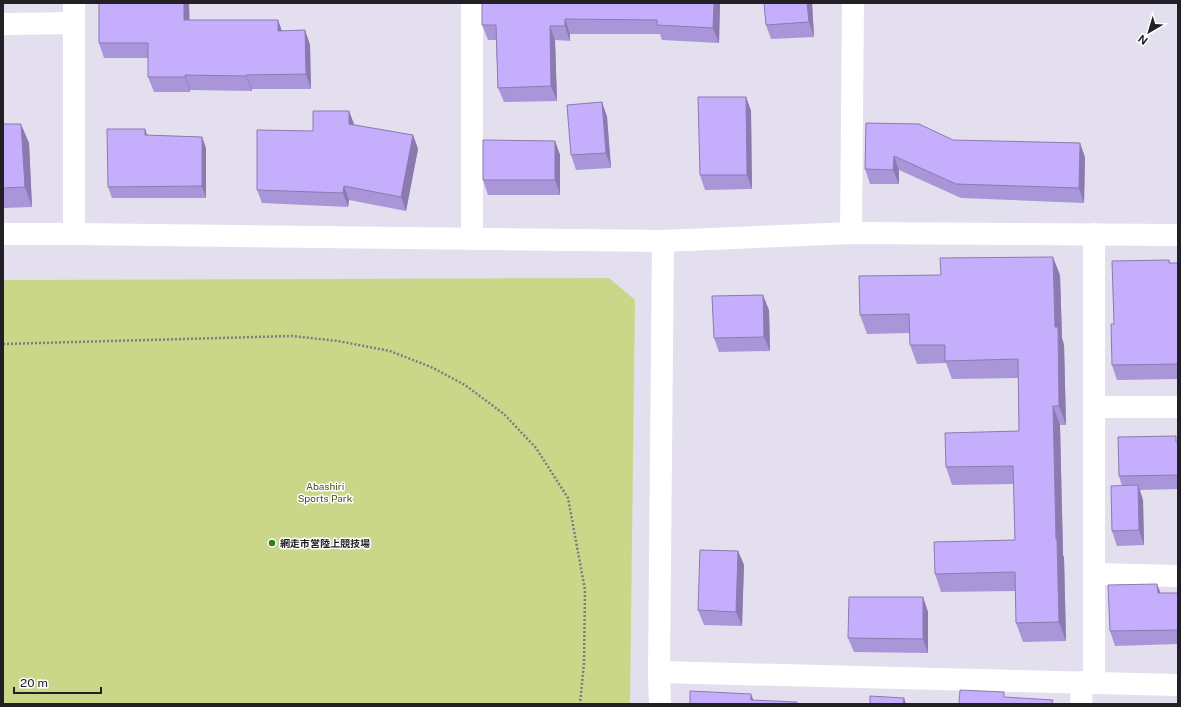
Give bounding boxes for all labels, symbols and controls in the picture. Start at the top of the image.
north arrow [1129,12,1169,52]
text: N [1136,33,1150,47]
park label: Abashiri Sports Park [298,480,353,504]
place label: 網走市営陸上競技場 [280,537,370,549]
marker: 網走市営陸上競技場 [267,538,277,548]
scale bar [14,669,101,695]
text: 20 m [20,676,48,690]

